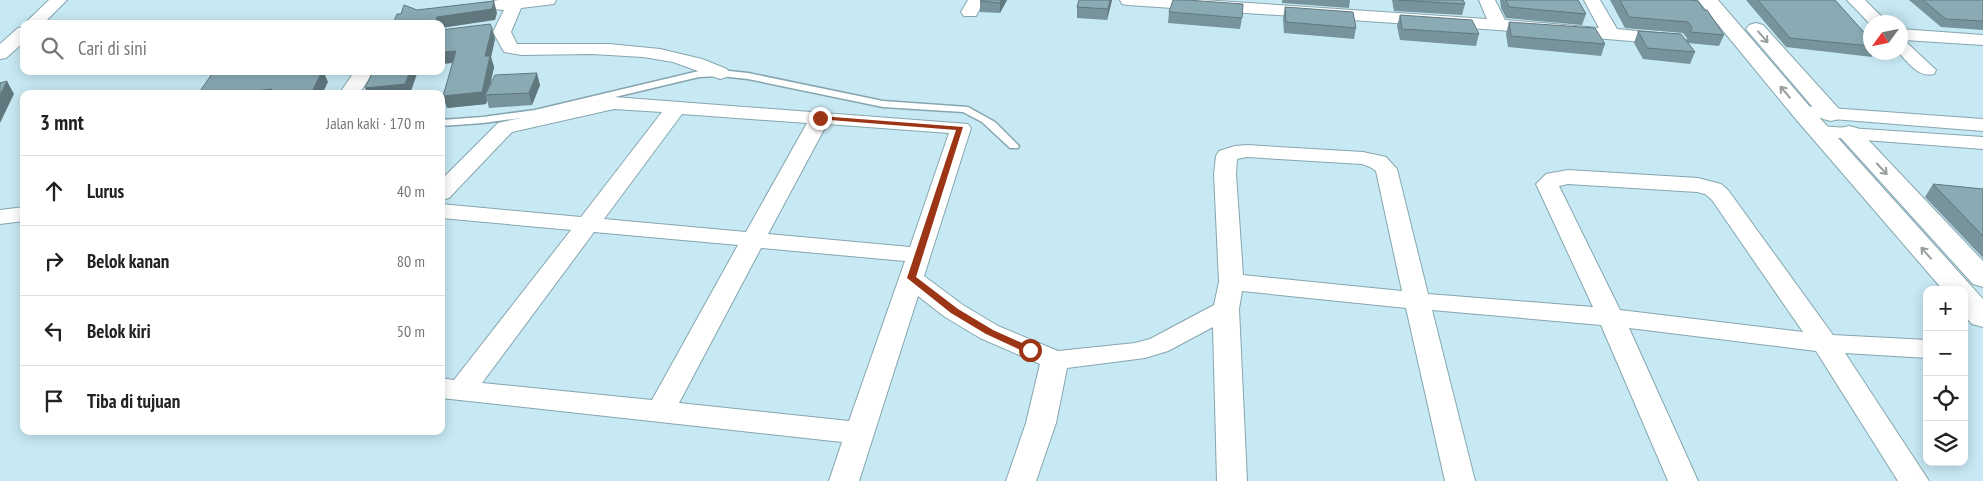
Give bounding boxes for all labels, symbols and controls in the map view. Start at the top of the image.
north arrow [1863,15,1908,60]
search box [20,20,445,75]
one-way arrow [1757,30,1769,43]
icon: search [38,34,66,62]
text: Cari di sini [78,36,147,60]
one-way arrow [1779,85,1790,98]
route end [809,107,832,130]
text: 3 mnt [40,109,84,136]
text: Jalan kaki · 170 m [326,113,425,133]
one-way arrow [1876,162,1888,175]
icon: ahead [40,177,68,205]
text: Lurus [87,179,124,203]
text: 40 m [397,181,425,201]
icon: right [40,247,68,275]
one-way arrow [1921,247,1932,260]
text: Belok kanan [87,249,169,273]
text: 80 m [397,251,425,271]
map controls [1923,286,1968,466]
button: + [1923,286,1968,331]
icon: left [40,317,68,345]
text: Belok kiri [87,319,151,343]
text: 50 m [397,321,425,341]
button: − [1923,331,1968,376]
route start [1019,339,1042,362]
button: locate [1923,376,1968,421]
icon: arrive [40,387,68,415]
text: Tiba di tujuan [87,389,180,413]
button: layers [1923,421,1968,466]

